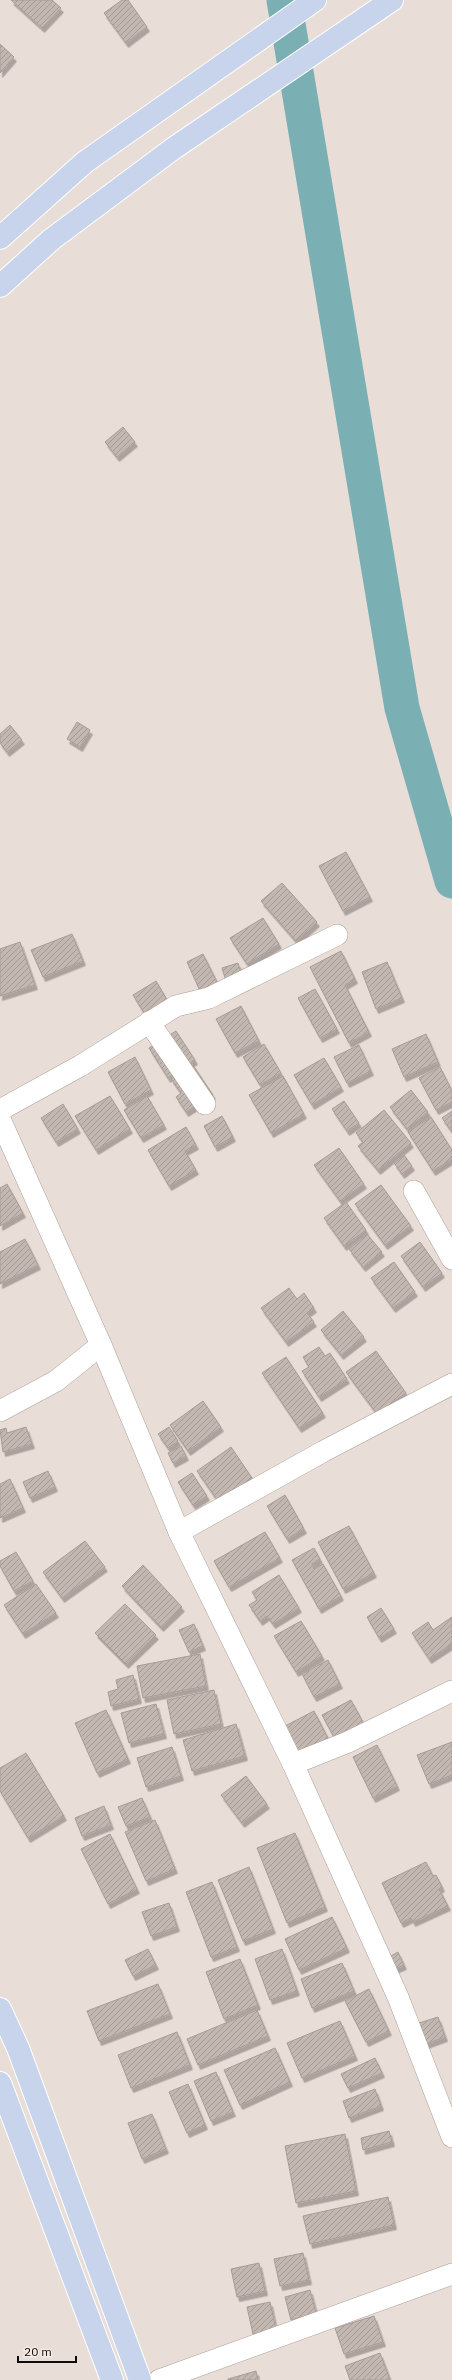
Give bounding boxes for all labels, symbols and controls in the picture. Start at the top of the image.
scale bar [18,2338,76,2364]
text: 20 m [24,2344,52,2359]

